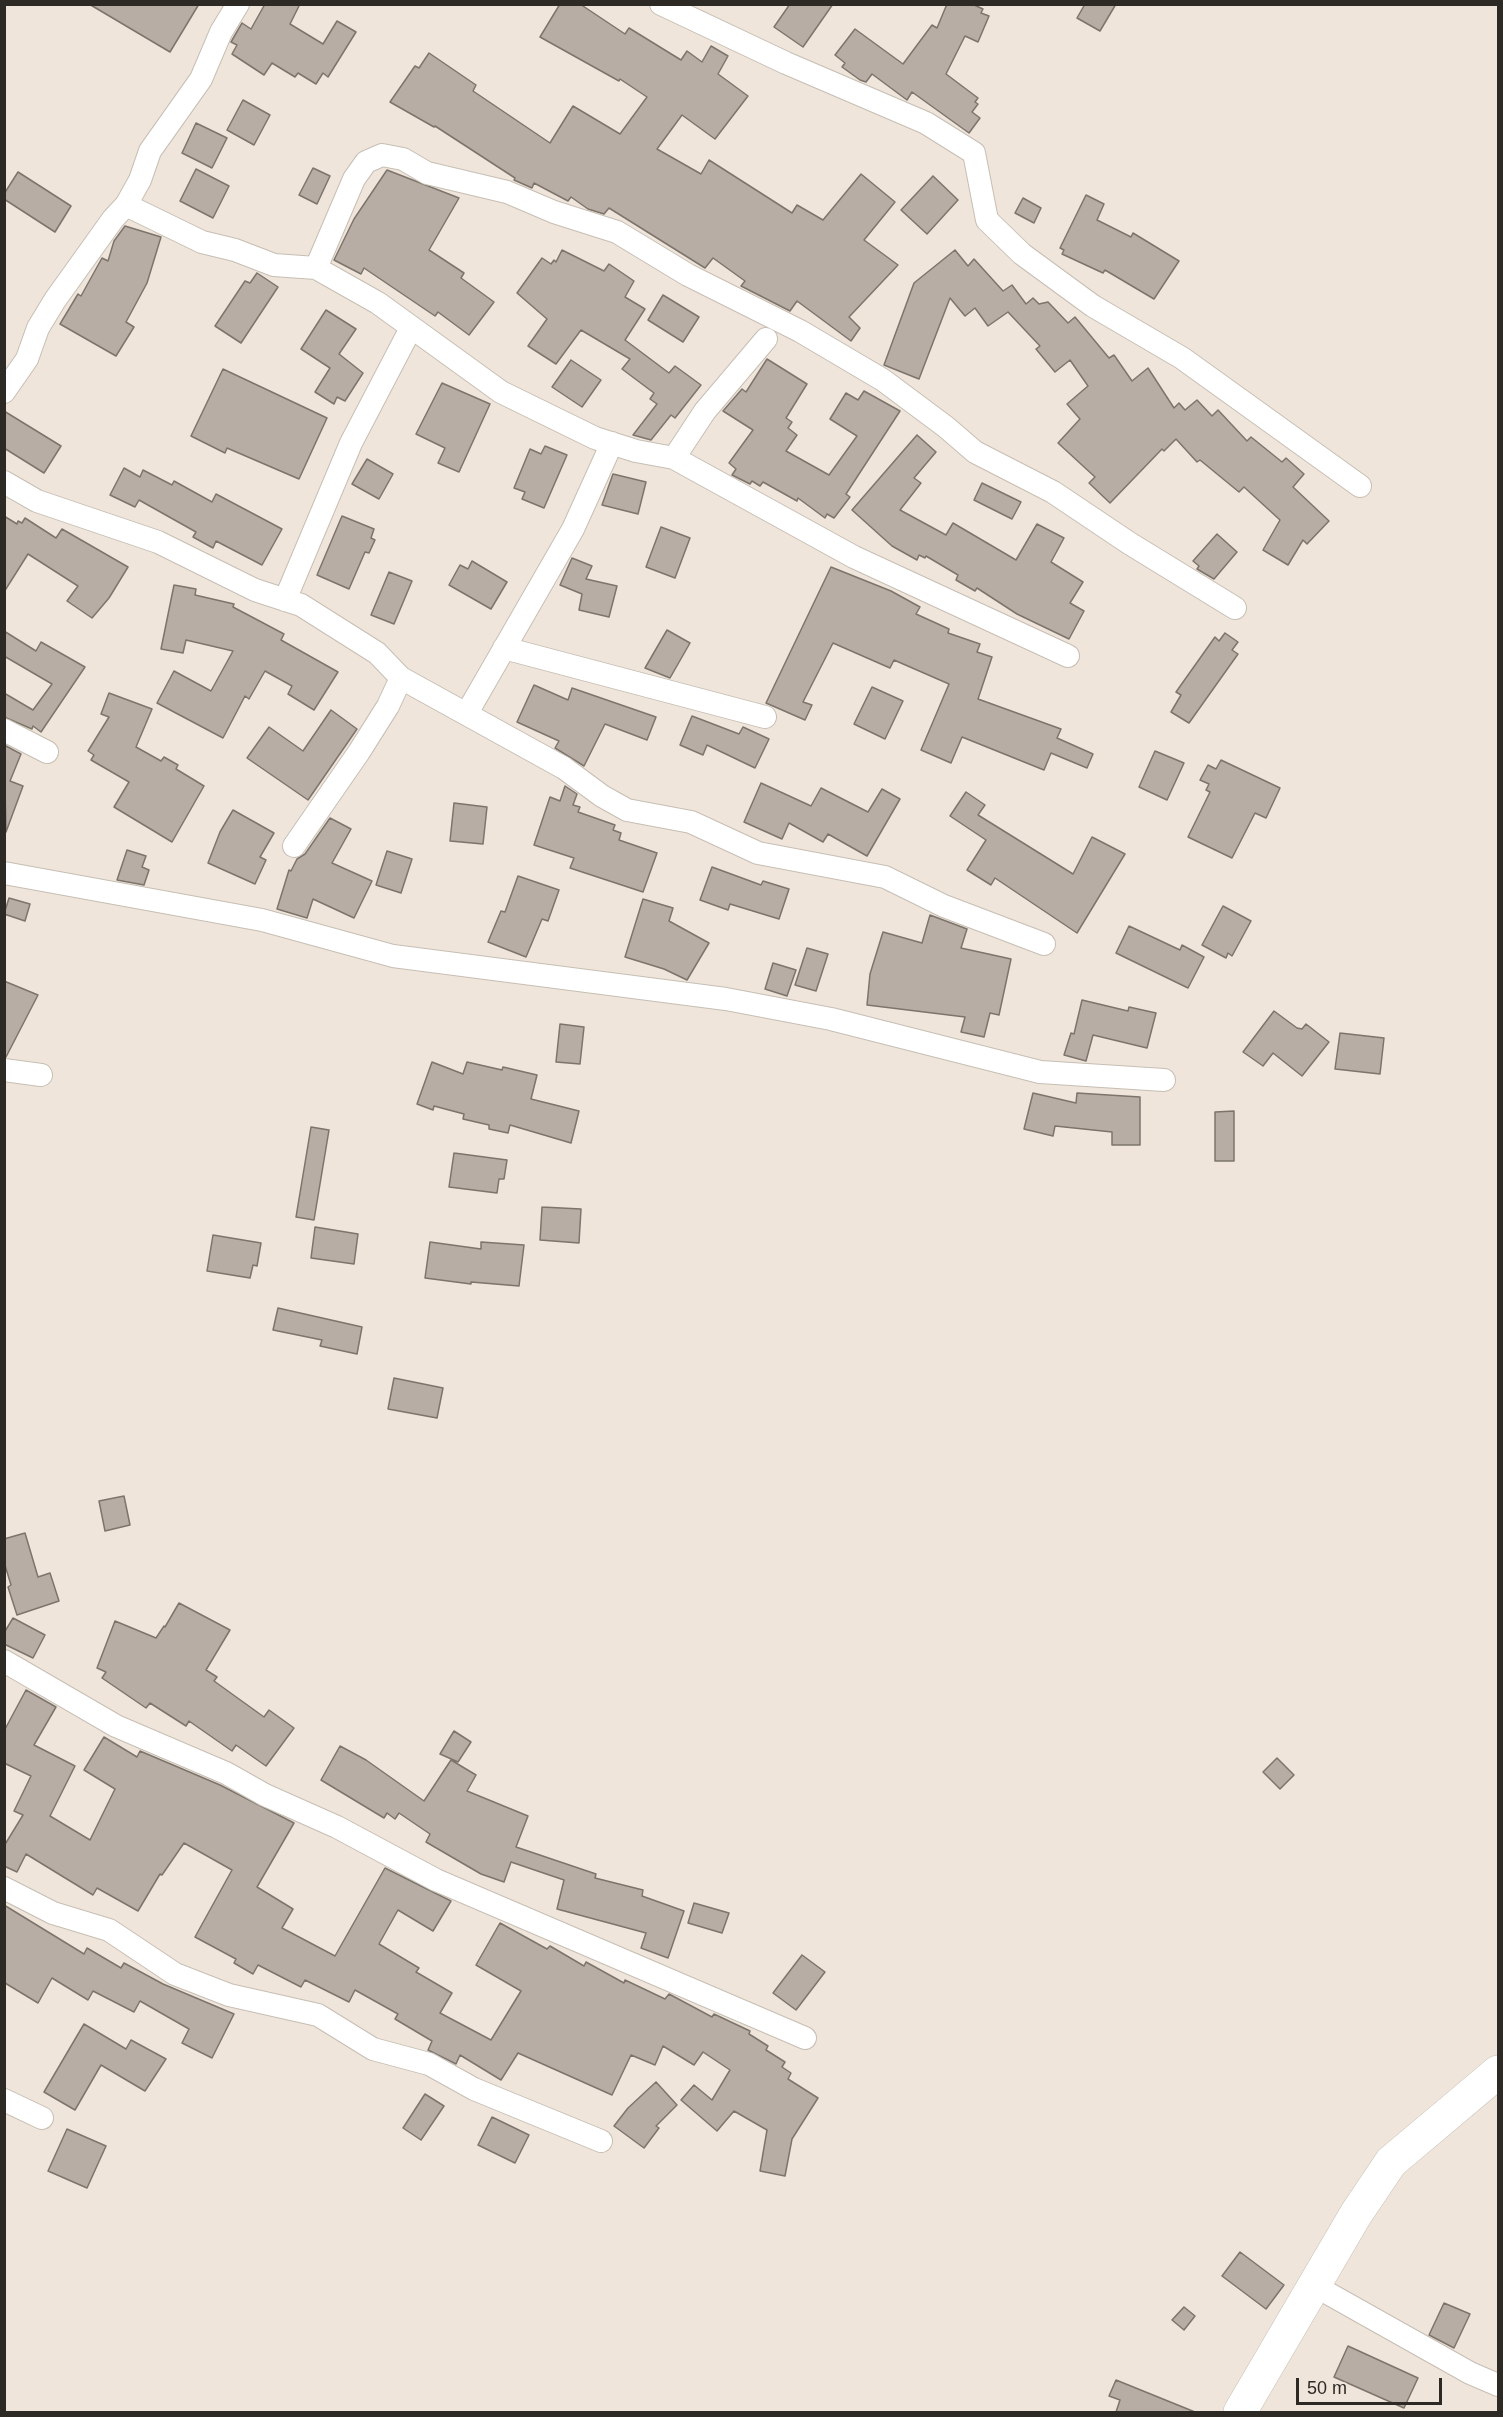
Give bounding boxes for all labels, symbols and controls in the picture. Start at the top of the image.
scale bar [1299,2366,1444,2404]
text: 50 m [1307,2378,1347,2398]

